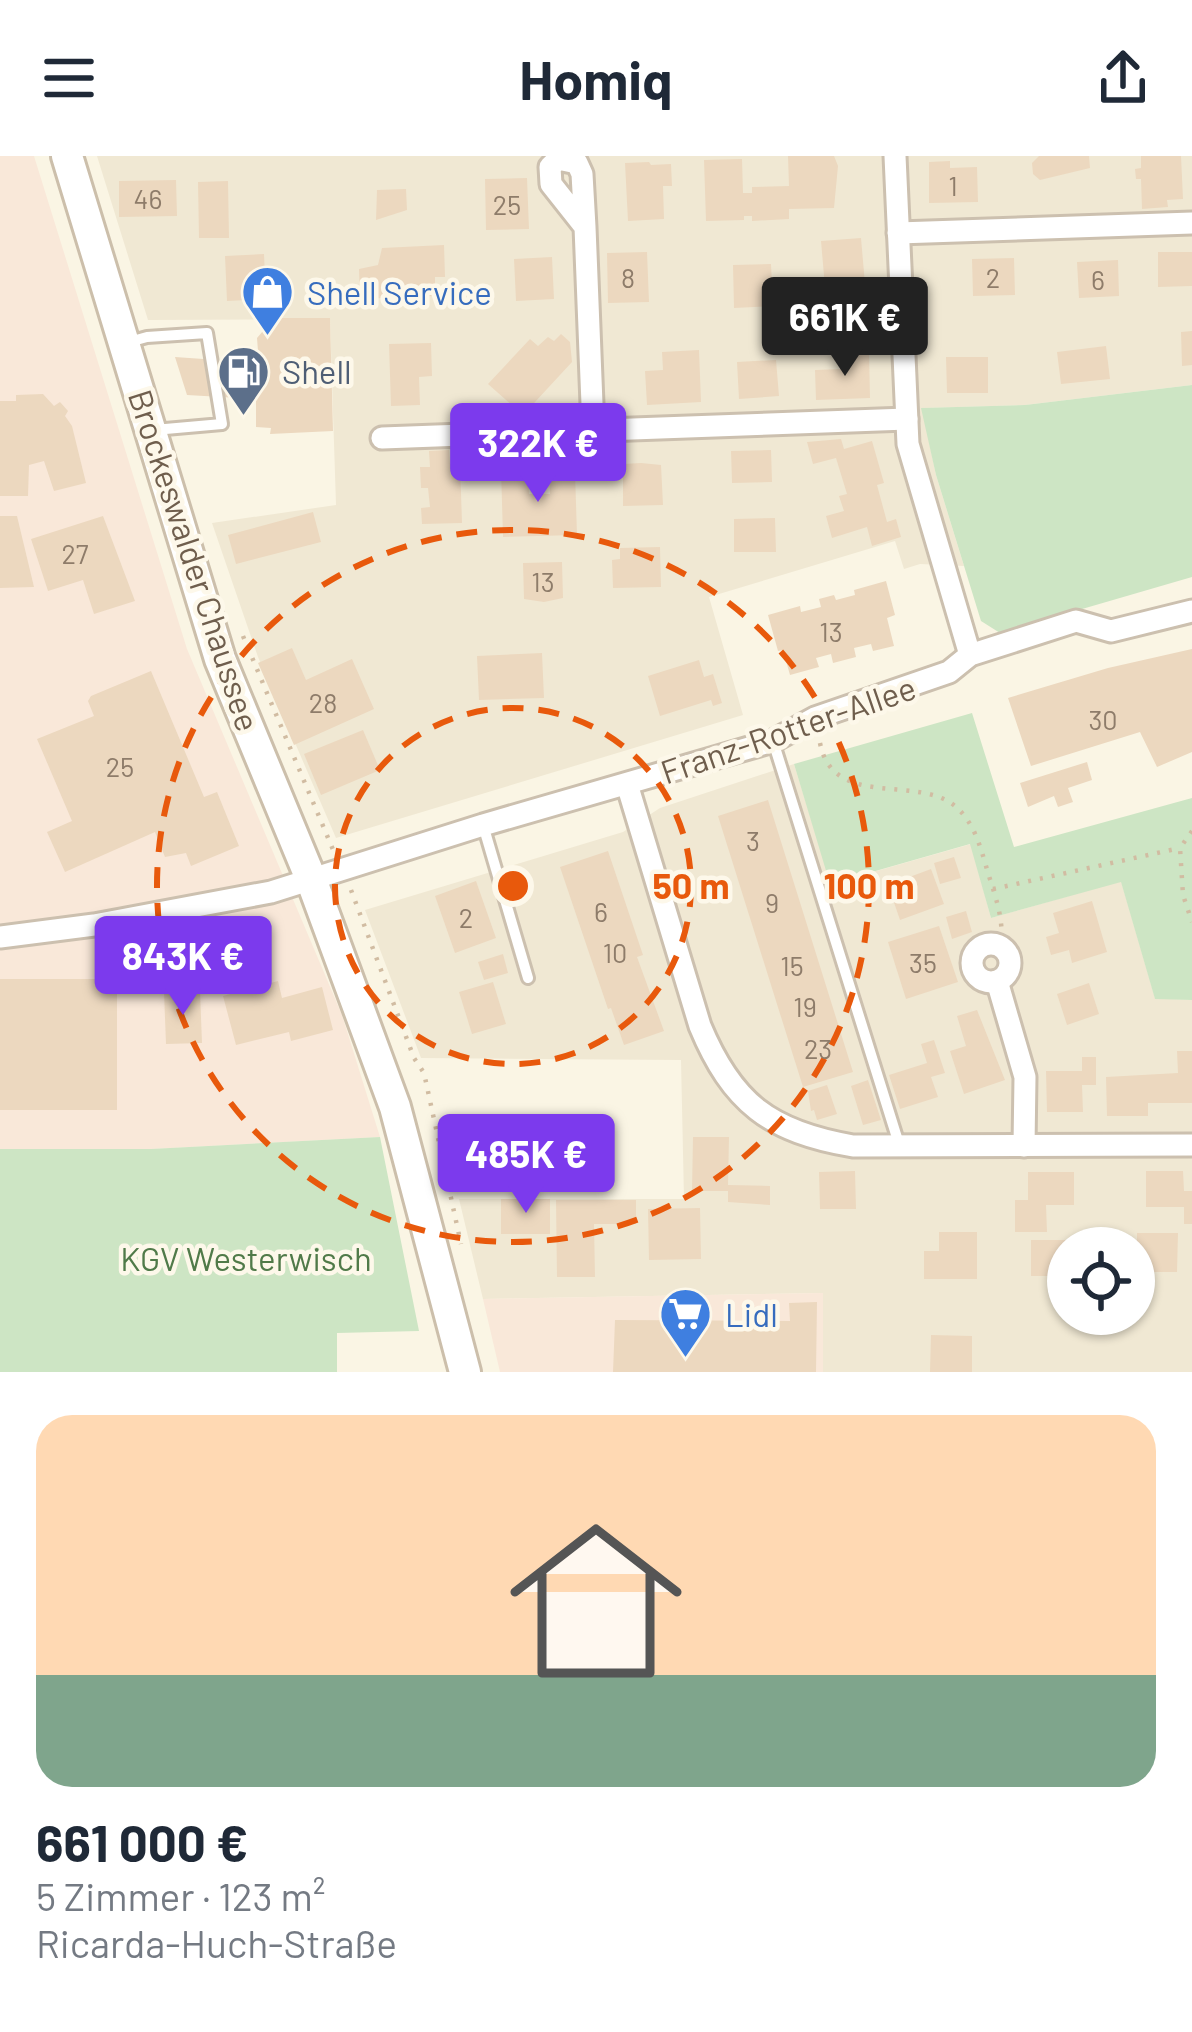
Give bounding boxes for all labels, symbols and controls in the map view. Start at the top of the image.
icon: menu [36,45,102,111]
icon: share [1090,45,1156,111]
text: Homiq [519,46,673,111]
house number: 1 [948,169,958,201]
house number: 46 [134,182,162,214]
house number: 25 [493,188,521,220]
house number: 8 [621,261,635,293]
house number: 2 [986,261,1000,293]
house number: 6 [1091,263,1105,295]
shop icon: Shell Service [240,264,296,338]
place label: Shell Service [307,272,492,312]
pin: 661K € [747,277,943,379]
text: 661K € [789,292,901,339]
fuel station icon: Shell [215,343,271,417]
place label: Shell [282,351,352,391]
street label: Brockeswalder Chaussee [121,384,269,736]
pin: 322K € [440,403,636,505]
text: 322K € [477,418,599,465]
house number: 27 [61,537,89,569]
house number: 13 [531,565,555,597]
house number: 13 [819,615,843,647]
street label: Franz-Rotter-Allee [655,667,921,791]
house number: 28 [309,686,337,718]
house number: 30 [1088,703,1118,735]
house number: 25 [106,750,134,782]
house number: 3 [746,824,760,856]
text: 50 m [652,863,730,906]
text: 100 m [823,863,915,906]
centre of rings [492,865,534,907]
house number: 9 [765,886,779,918]
house number: 6 [594,895,608,927]
house number: 2 [459,901,473,933]
pin: 843K € [85,916,281,1018]
text: 843K € [122,931,244,978]
house number: 10 [603,936,627,968]
house number: 35 [909,946,937,978]
house number: 15 [780,949,804,981]
house number: 19 [793,990,817,1022]
house number: 23 [804,1032,832,1064]
pin: 485K € [428,1114,624,1216]
text: 485K € [465,1129,587,1176]
map controls [1047,1227,1155,1335]
button: locate [1047,1227,1155,1335]
park label: KGV Westerwisch [120,1238,372,1278]
supermarket icon: Lidl [658,1286,714,1360]
place label: Lidl [725,1294,778,1334]
icon: home [488,1493,704,1709]
text: 661 000 € [36,1811,248,1872]
text: 5 Zimmer · 123 m² [36,1872,325,1919]
text: Ricarda-Huch-Straße [36,1919,397,1966]

